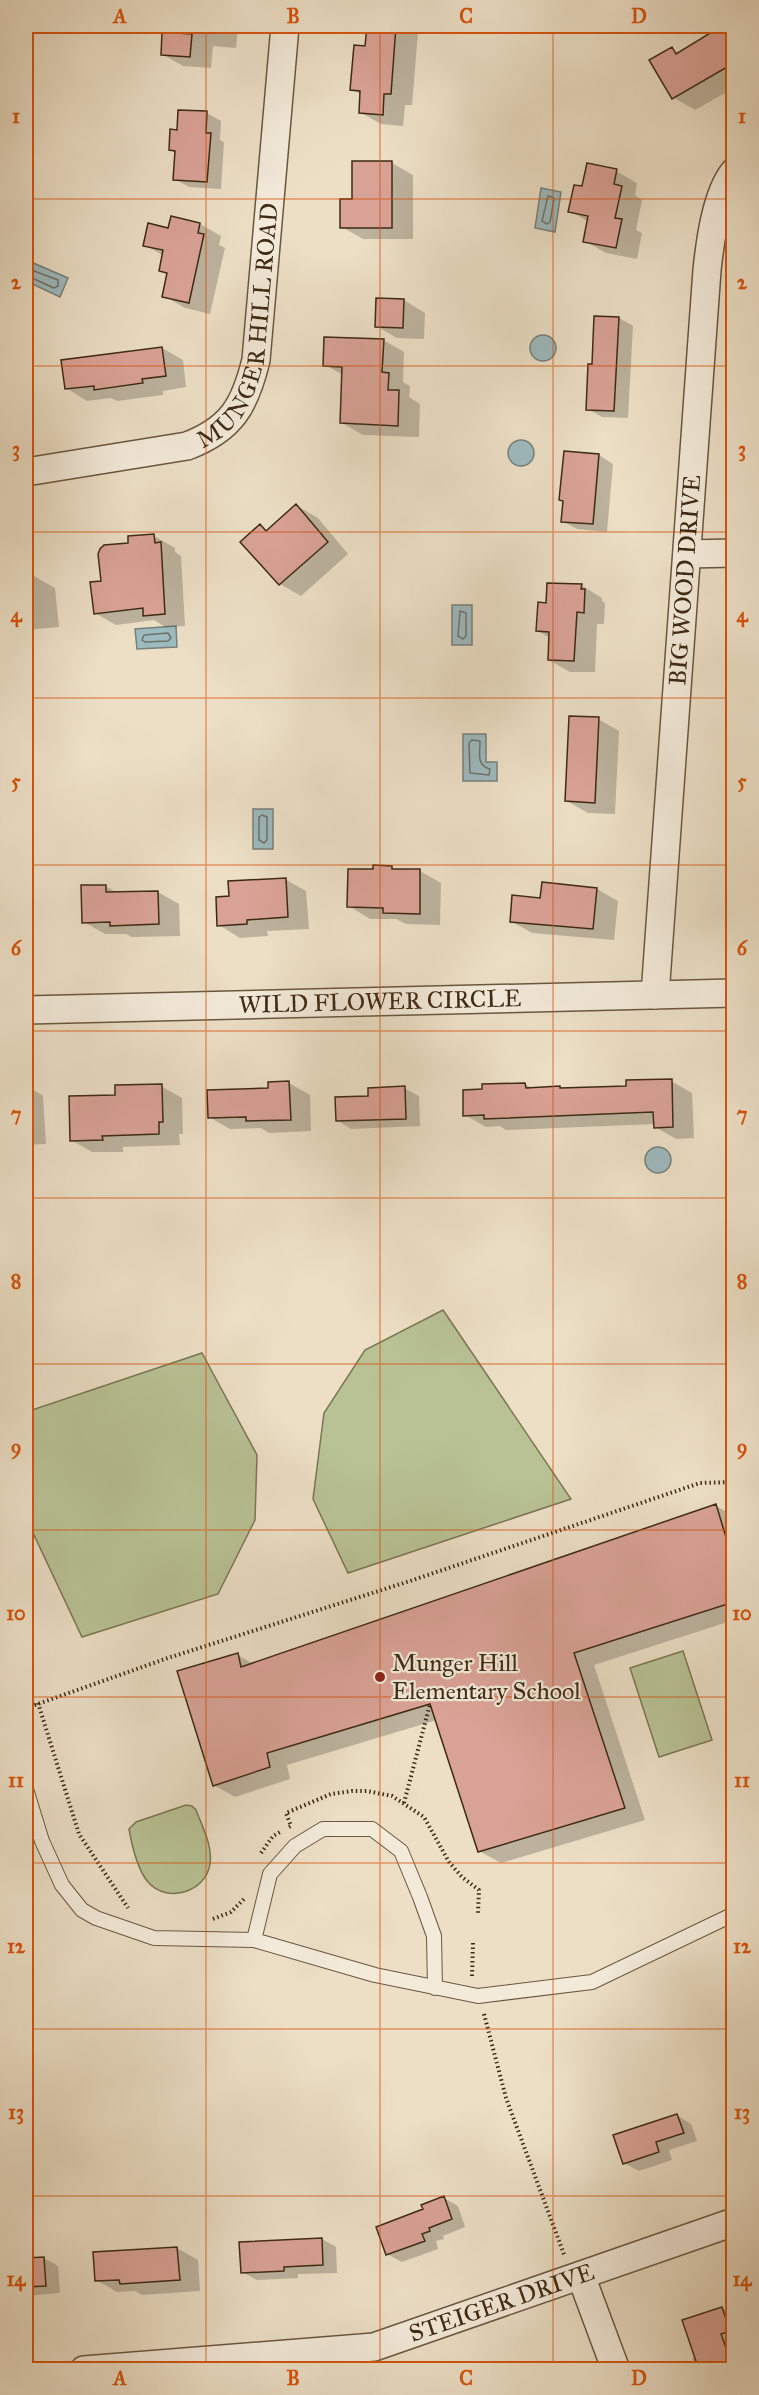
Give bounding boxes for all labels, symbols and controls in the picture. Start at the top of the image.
text: A [111,4,127,28]
text: B [286,4,300,28]
text: C [459,4,473,28]
text: D [631,4,647,28]
text: 1 [12,104,20,128]
text: 1 [738,104,746,128]
street label: MUNGER HILL ROAD [191,202,285,455]
text: 2 [11,270,22,294]
text: 2 [737,270,748,294]
text: 3 [12,437,20,462]
text: 3 [738,437,746,462]
street label: BIG WOOD DRIVE [662,474,707,686]
text: 4 [10,603,22,628]
text: 4 [736,603,748,628]
text: 5 [11,769,21,793]
text: 5 [737,769,747,793]
text: 6 [11,936,23,960]
text: 6 [737,936,749,960]
street label: WILD FLOWER CIRCLE [238,983,522,1020]
text: 7 [11,1102,22,1126]
text: 7 [737,1102,748,1126]
text: 8 [11,1269,21,1293]
text: 8 [737,1269,747,1293]
text: 9 [11,1435,21,1460]
text: 9 [737,1435,747,1460]
text: 10 [6,1601,26,1625]
text: 10 [732,1601,752,1625]
place label: Munger Hill Elementary School [392,1648,581,1706]
marker: Munger Hill Elementary School [373,1670,387,1684]
text: 11 [8,1768,24,1792]
text: 11 [734,1768,750,1792]
text: 12 [7,1934,26,1958]
text: 12 [733,1934,752,1958]
text: 13 [8,2100,24,2125]
text: 13 [734,2100,750,2125]
street label: STEIGER DRIVE [405,2257,598,2349]
text: 14 [6,2267,26,2292]
text: 14 [732,2267,752,2292]
text: A [111,2366,127,2390]
text: B [286,2366,300,2390]
text: C [459,2366,473,2390]
text: D [631,2366,647,2390]

